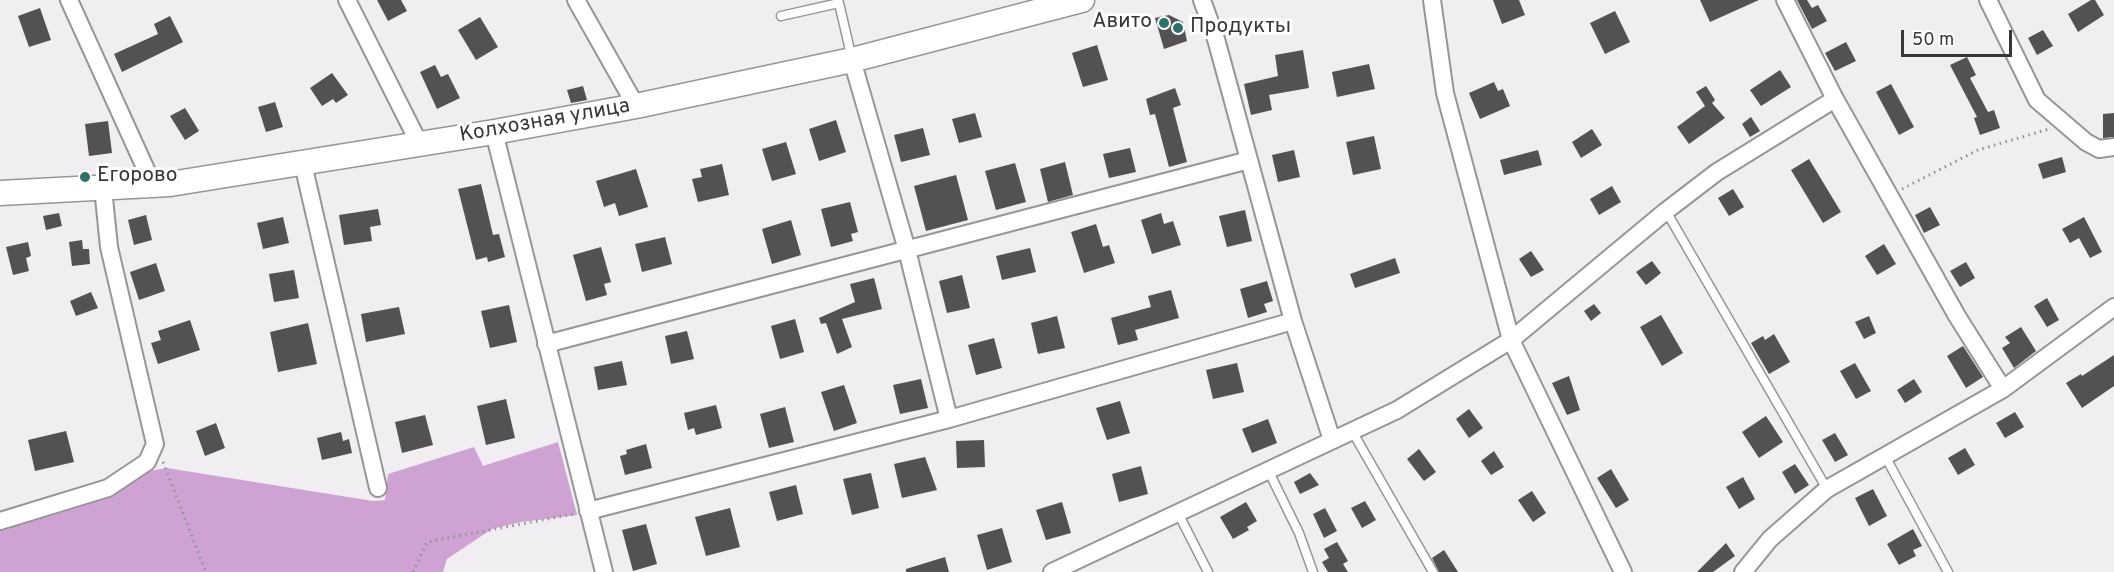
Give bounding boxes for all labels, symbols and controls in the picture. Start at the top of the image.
place label: Авито [1092,10,1152,36]
place label: Продукты [1190,15,1291,41]
marker: Авито [1157,16,1171,30]
scale bar [1904,18,2015,56]
marker: Продукты [1171,21,1185,35]
text: 50 m [1912,29,1954,52]
street label: Колхозная улица [458,95,632,149]
place label: Егорово [97,164,178,190]
marker: Егорово [78,170,92,184]

